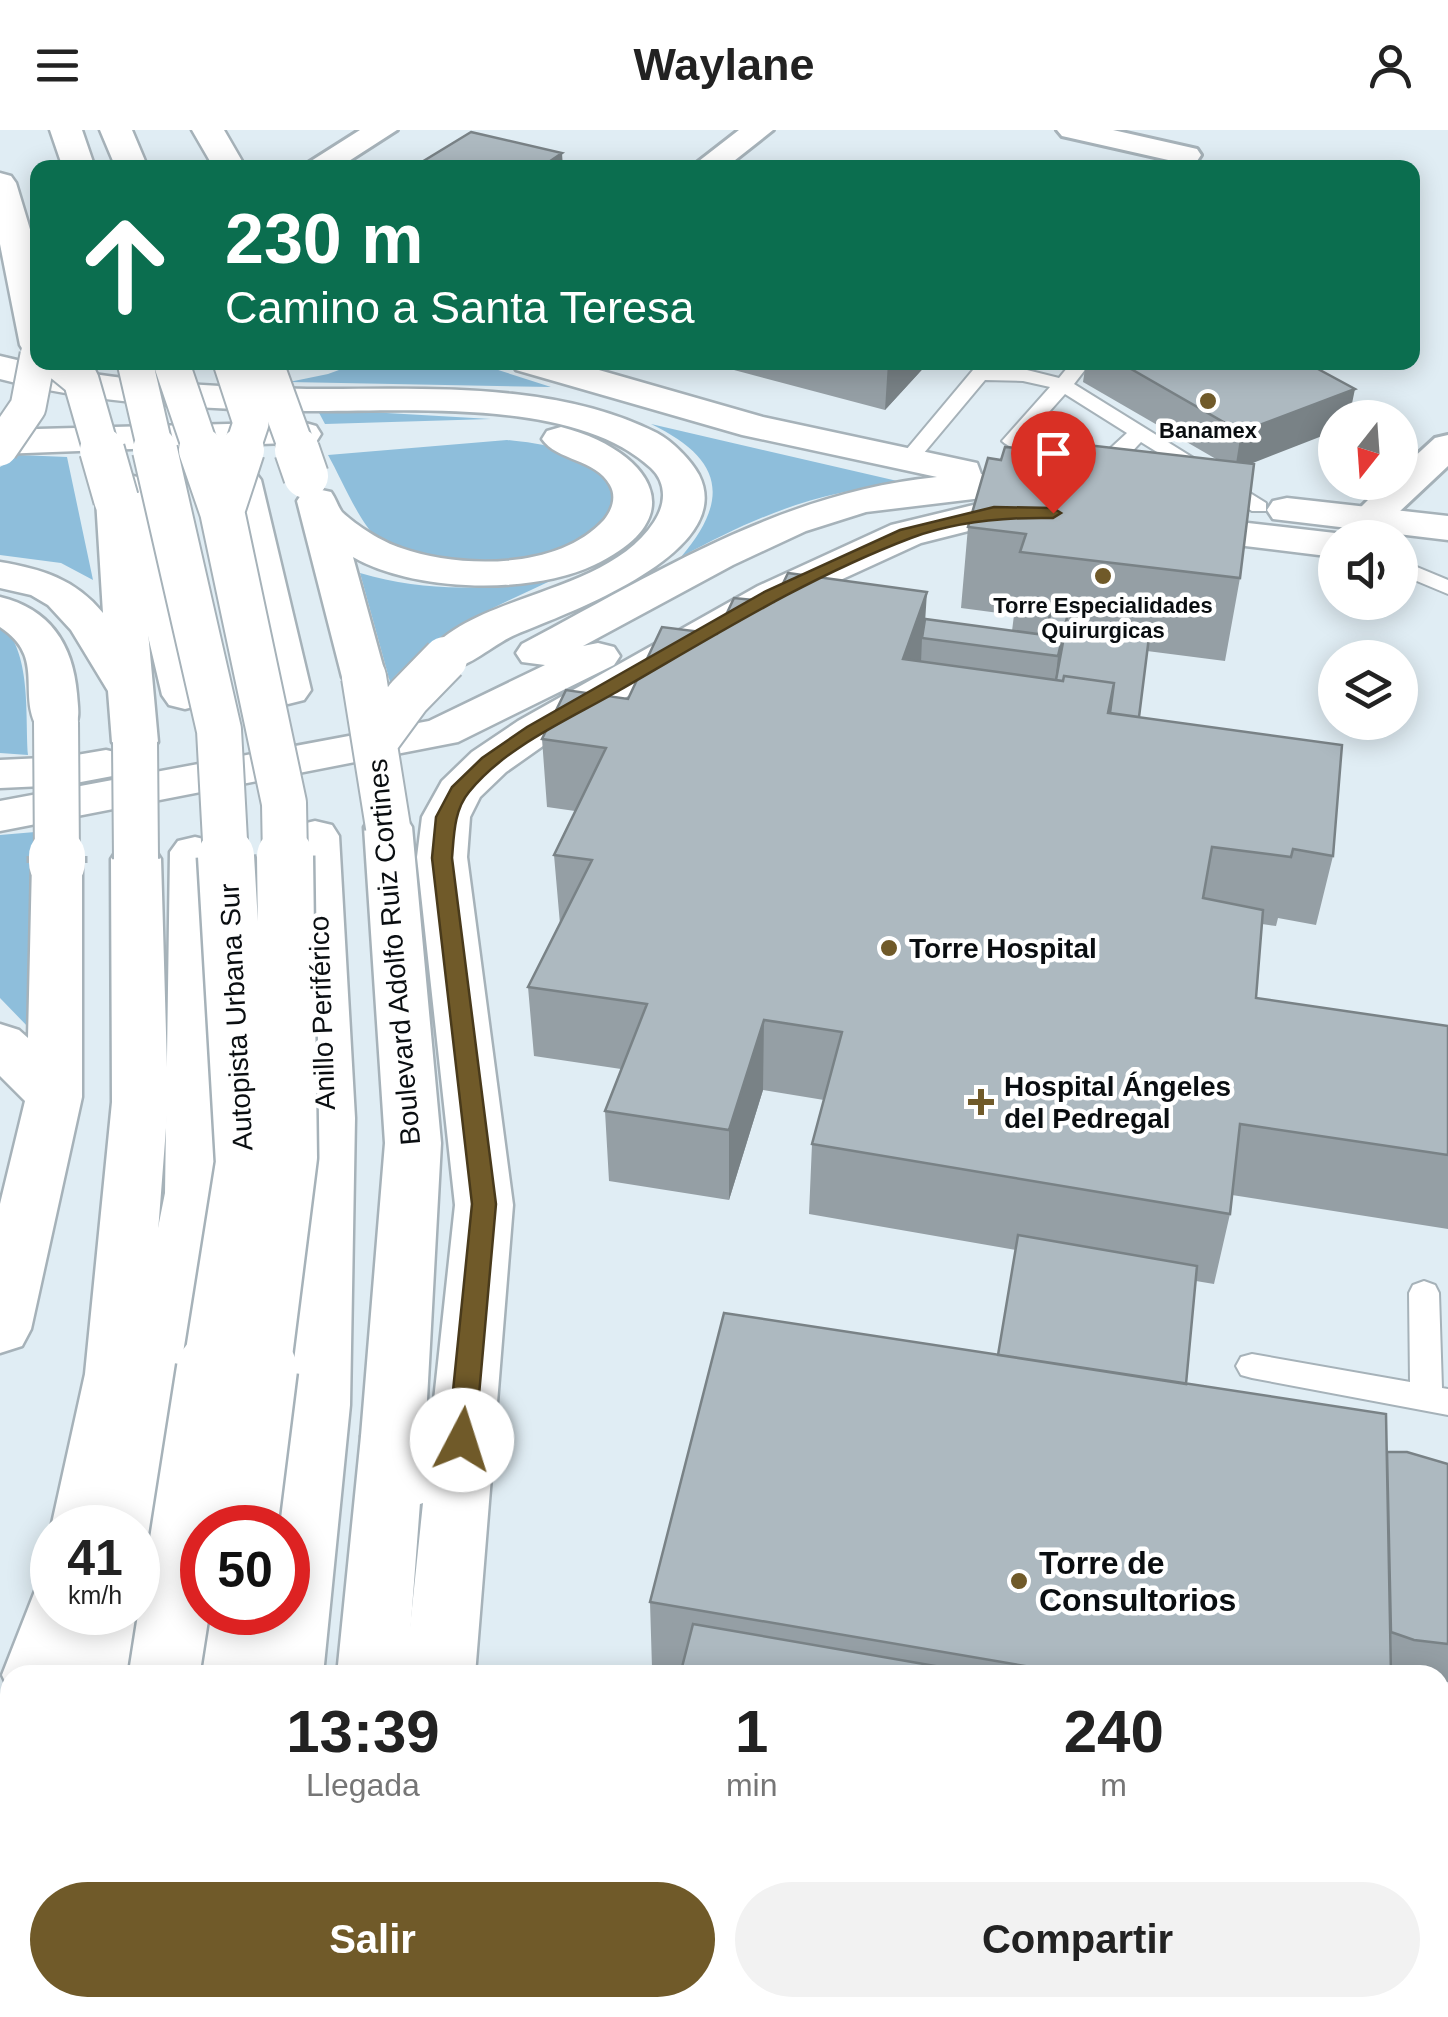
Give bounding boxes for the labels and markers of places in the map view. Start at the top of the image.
marker: Banamex [1197,390,1219,412]
pin [1011,411,1096,514]
place label: Banamex [1159,418,1258,443]
marker: Torre Especialidades Quirurgicas [1092,565,1114,587]
place label: Torre Especialidades Quirurgicas [993,593,1213,643]
place label: Torre Hospital [909,933,1097,964]
marker: Torre Hospital [878,937,900,959]
place label: Hospital Ángeles del Pedregal [1004,1071,1231,1134]
marker: Hospital Ángeles del Pedregal [968,1089,994,1115]
place label: Torre de Consultorios [1039,1545,1236,1618]
marker: Torre de Consultorios [1008,1570,1030,1592]

